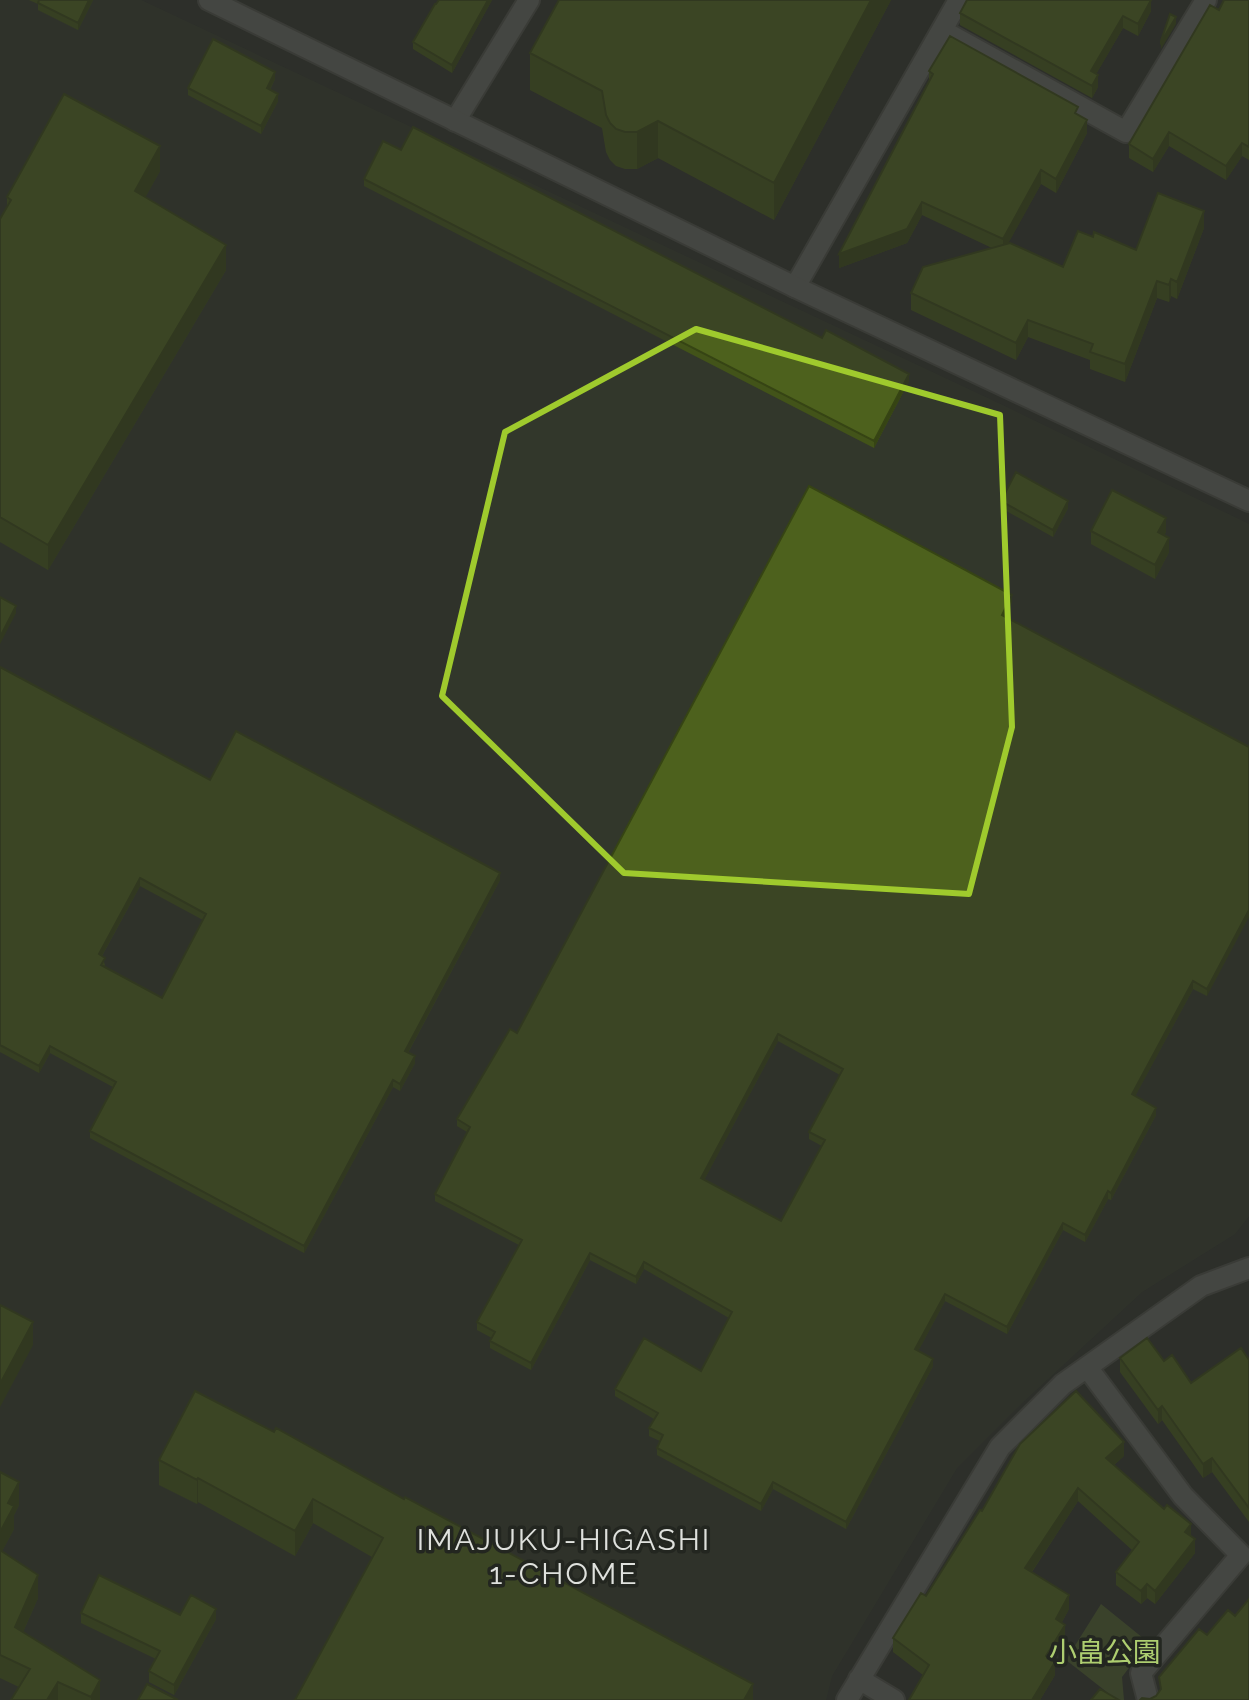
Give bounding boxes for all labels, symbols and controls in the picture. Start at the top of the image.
district label: IMAJUKU-HIGASHI 1-CHOME [417,1522,711,1591]
park label: 小畠公園 [1049,1636,1161,1669]

